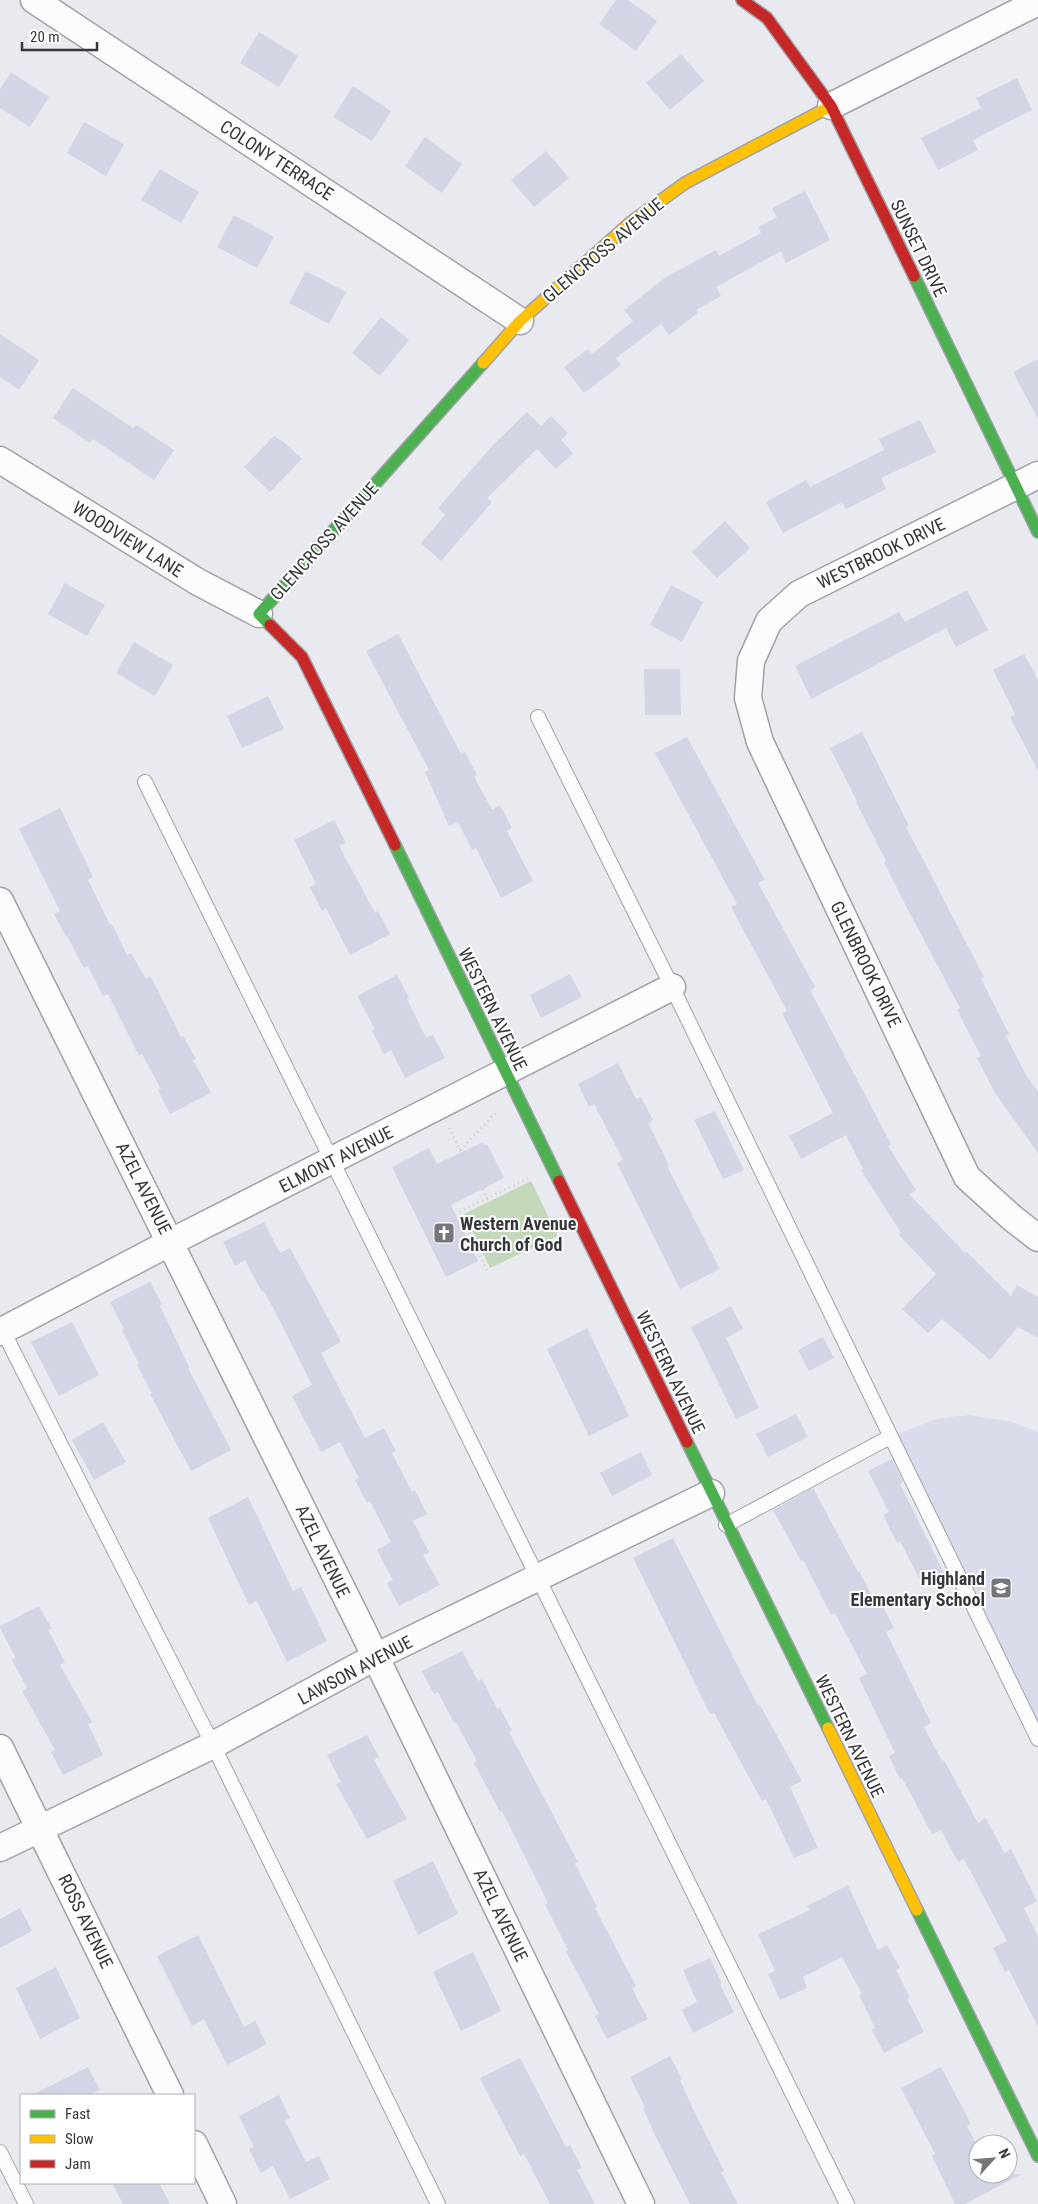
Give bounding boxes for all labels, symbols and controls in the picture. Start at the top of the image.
scale bar [22,20,98,52]
text: 20 m [30,28,60,46]
street label: COLONY TERRACE [216,116,338,204]
street label: GLENCROSS AVENUE [538,193,668,307]
street label: SUNSET DRIVE [886,196,952,300]
street label: GLENCROSS AVENUE [265,478,383,604]
street label: WOODVIEW LANE [69,497,187,581]
street label: WESTBROOK DRIVE [814,513,948,593]
street label: GLENBROOK DRIVE [826,898,906,1030]
street label: WESTERN AVENUE [454,944,532,1074]
street label: ELMONT AVENUE [276,1121,396,1197]
street label: AZEL AVENUE [112,1139,176,1237]
place label: Western Avenue Church of God [460,1213,577,1255]
church icon: Western Avenue Church of God [432,1221,456,1245]
street label: WESTERN AVENUE [632,1307,710,1437]
street label: AZEL AVENUE [292,1501,354,1601]
place label: Highland Elementary School [851,1568,985,1610]
school or university icon: Highland Elementary School [989,1576,1013,1600]
street label: LAWSON AVENUE [294,1631,416,1709]
street label: WESTERN AVENUE [811,1671,889,1801]
street label: AZEL AVENUE [470,1865,532,1965]
street label: ROSS AVENUE [54,1871,118,1971]
legend [20,2094,195,2184]
text: Fast [65,2105,90,2123]
text: Slow [65,2130,94,2148]
north arrow [968,2134,1018,2184]
text: N [996,2146,1014,2161]
text: Jam [65,2155,91,2173]

